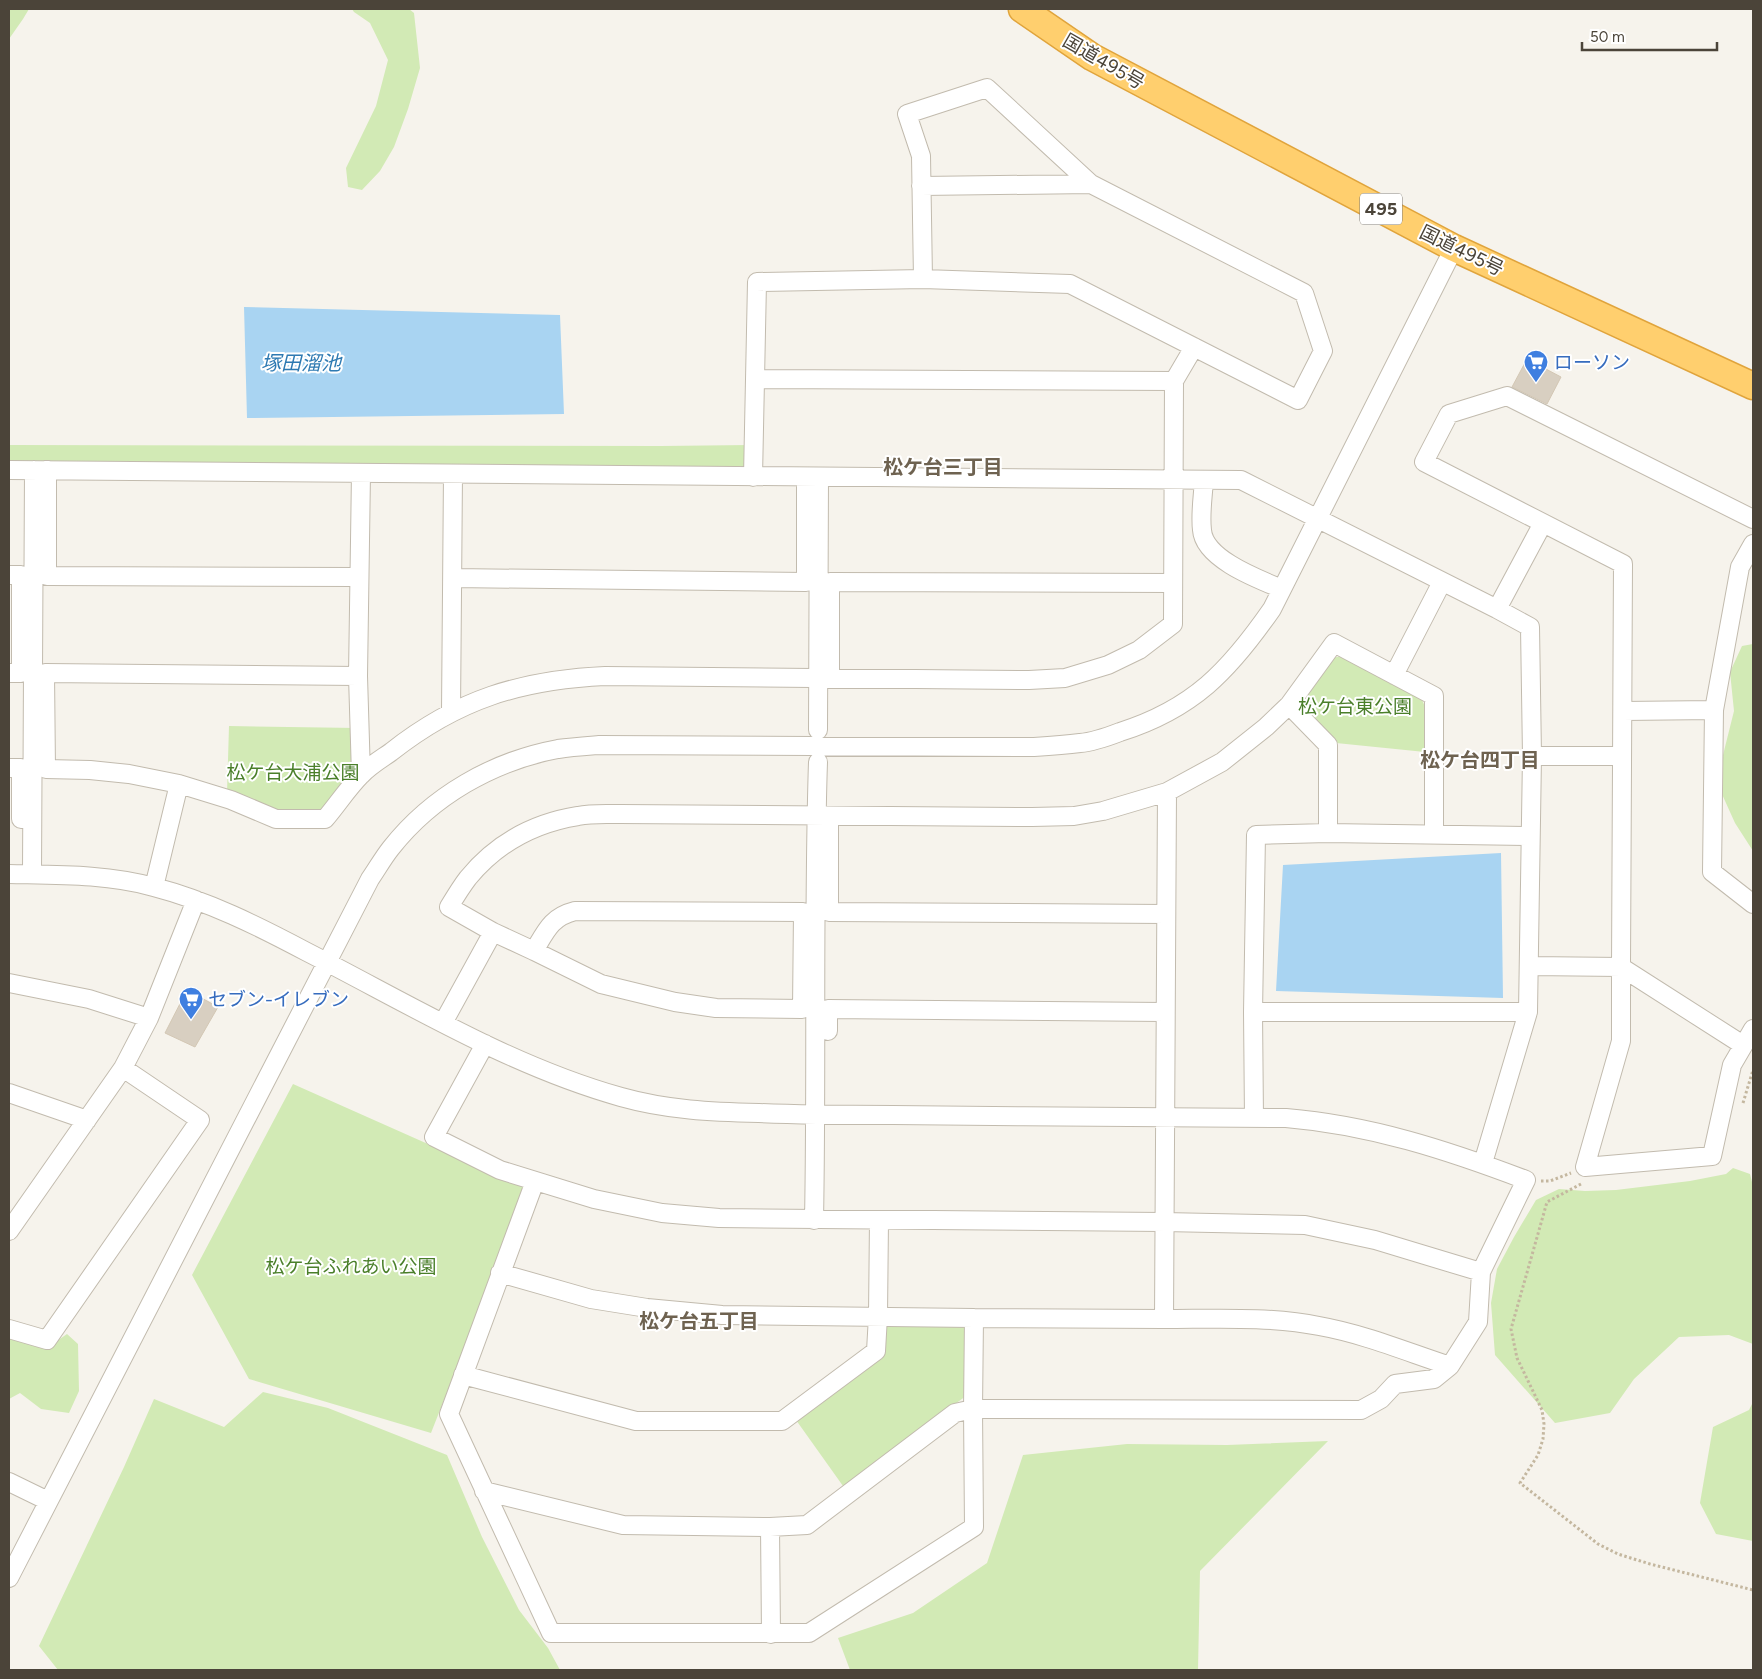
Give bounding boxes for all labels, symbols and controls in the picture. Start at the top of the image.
scale bar [1582,20,1717,52]
text: 50 m [1590,28,1625,46]
street label: 国道495号 [1059,29,1149,94]
road number: 495 [1360,193,1402,224]
street label: 国道495号 [1416,220,1507,281]
supermarket icon: ローソン [1523,349,1549,383]
water label: 塚田溜池 [261,351,343,375]
place label: ローソン [1554,351,1630,374]
district label: 松ケ台三丁目 [883,455,1003,479]
park label: 松ケ台東公園 [1298,695,1412,718]
district label: 松ケ台四丁目 [1420,748,1540,772]
park label: 松ケ台大浦公園 [226,761,360,784]
supermarket icon: セブン-イレブン [178,986,204,1020]
place label: セブン-イレブン [208,988,349,1011]
park label: 松ケ台ふれあい公園 [265,1255,437,1278]
district label: 松ケ台五丁目 [639,1309,759,1333]

